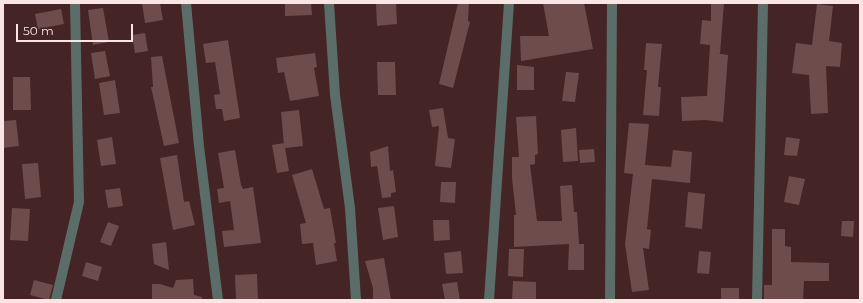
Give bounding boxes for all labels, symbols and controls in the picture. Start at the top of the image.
scale bar [18,16,135,42]
text: 50 m [23,23,54,38]

